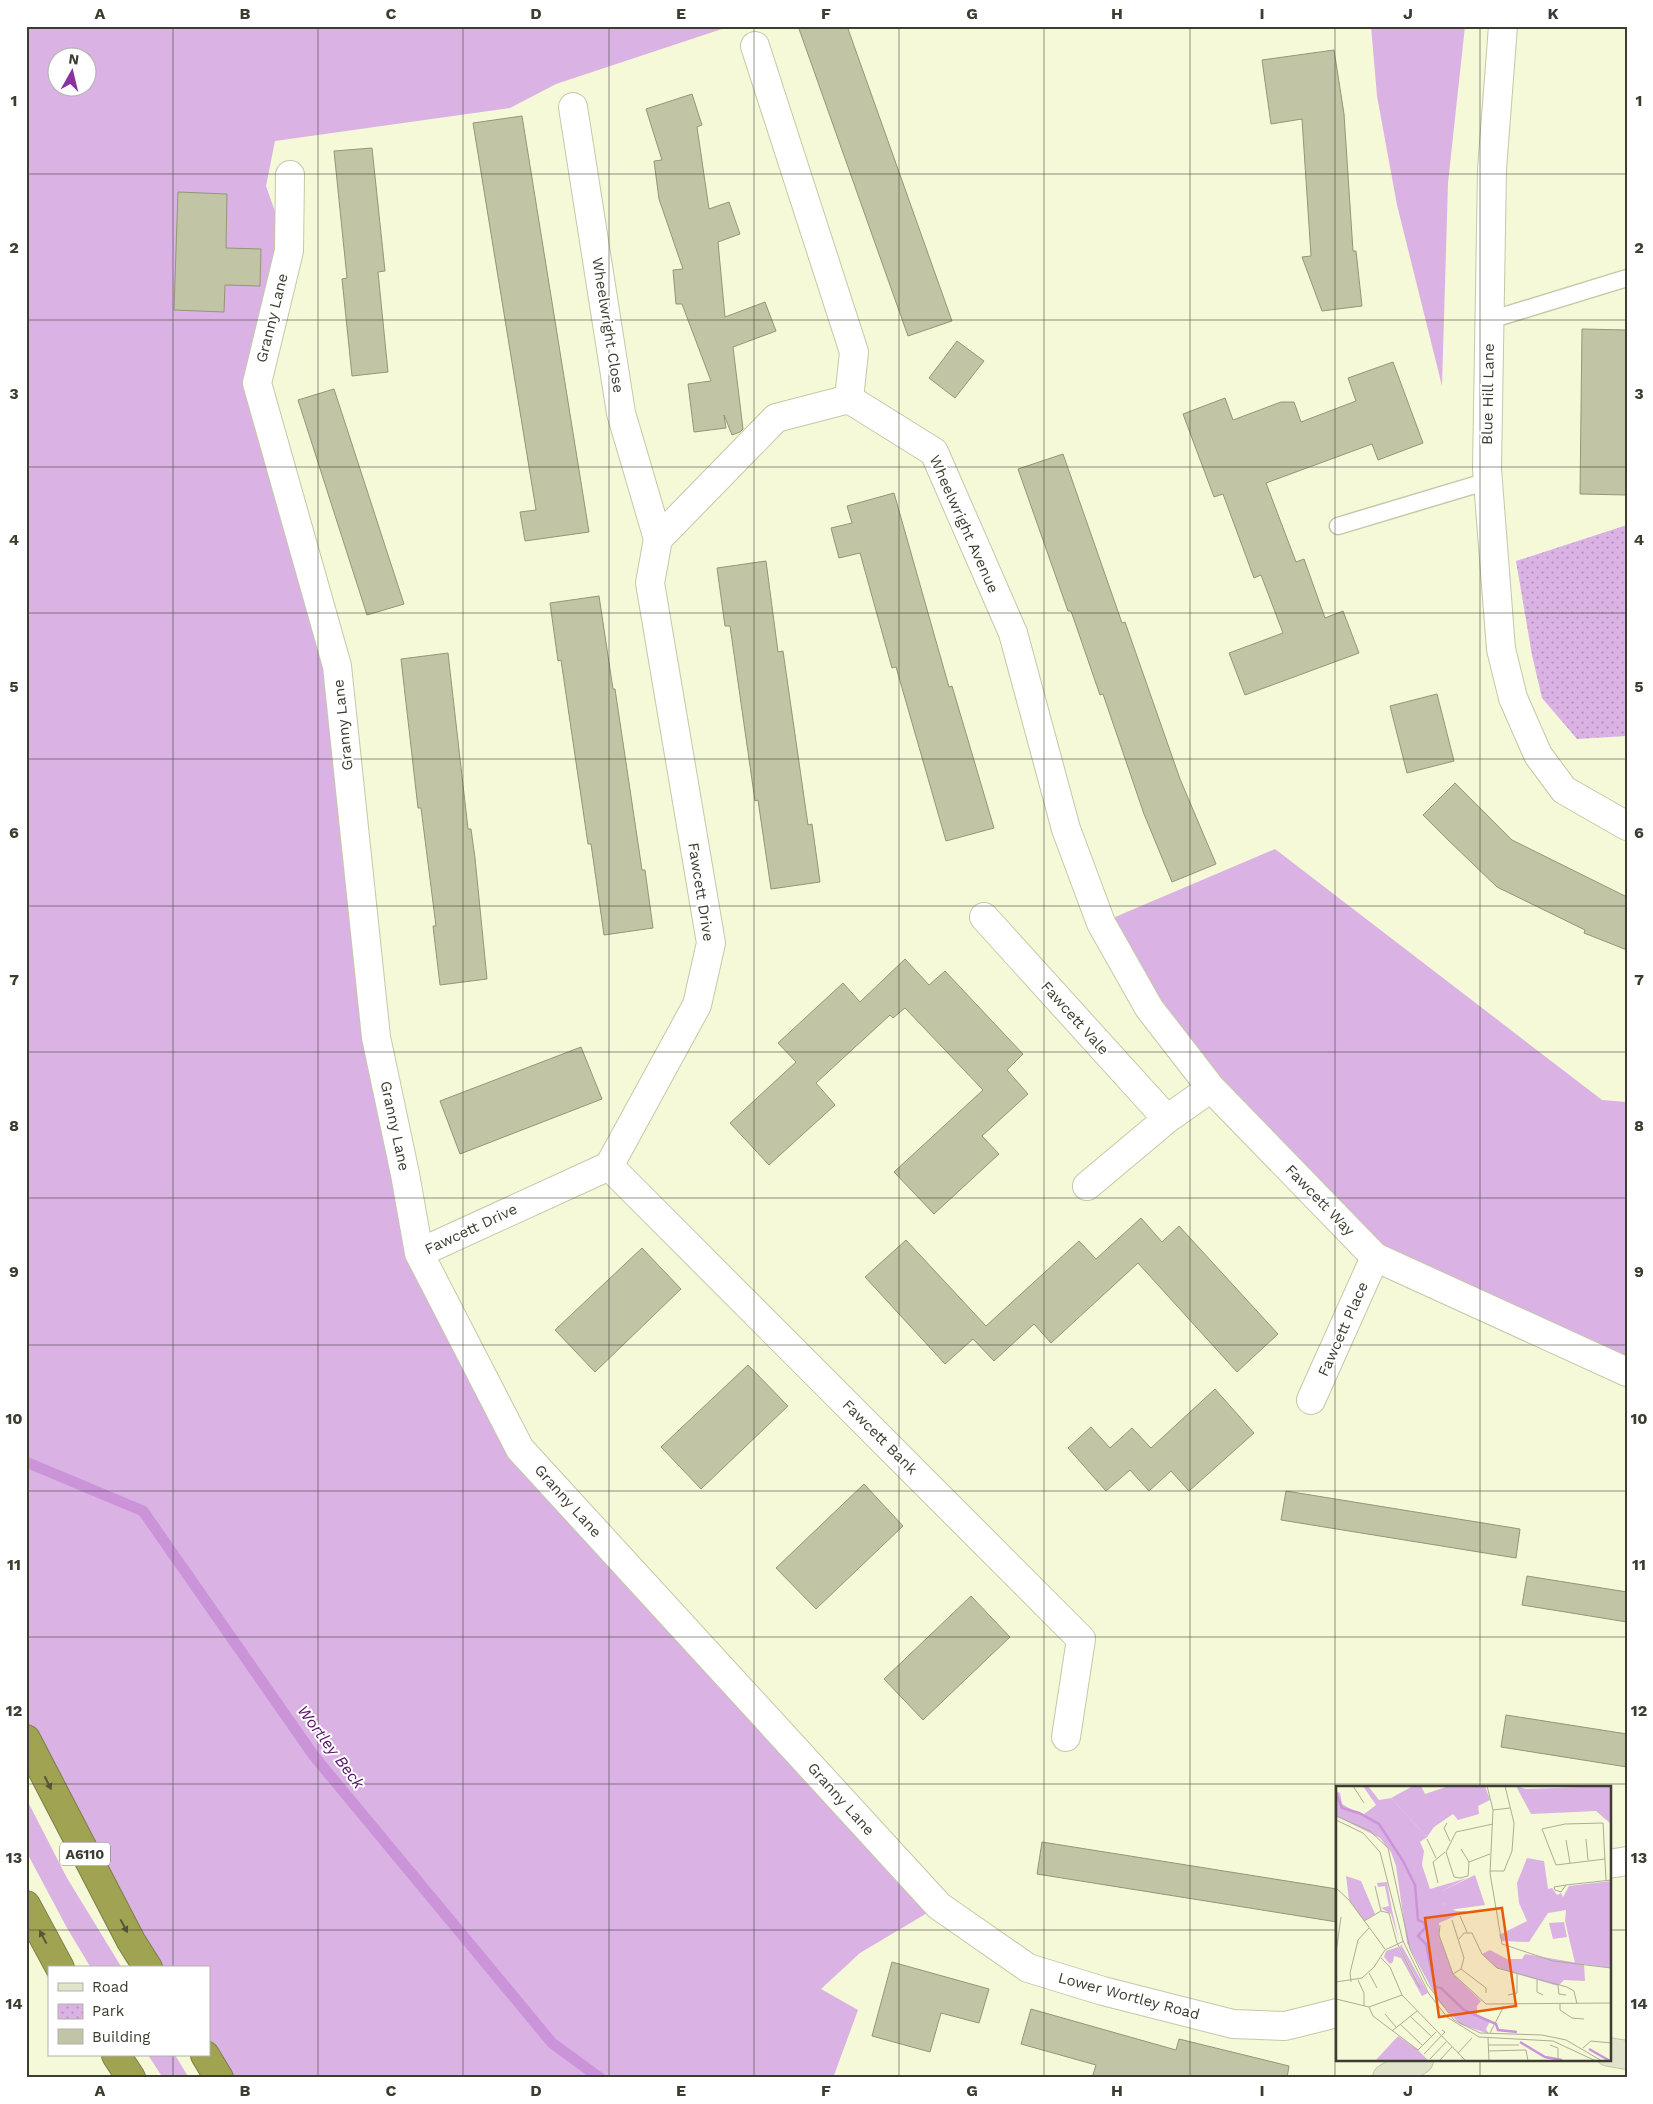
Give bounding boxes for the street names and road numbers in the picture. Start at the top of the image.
street label: Wheelwright Close [588,256,628,394]
street label: Granny Lane [252,271,292,365]
street label: Blue Hill Lane [1478,343,1498,445]
street label: Wheelwright Avenue [925,452,1003,596]
street label: Granny Lane [329,679,357,771]
street label: Fawcett Drive [684,841,718,943]
street label: Fawcett Vale [1037,978,1113,1058]
street label: Granny Lane [377,1079,413,1173]
street label: Fawcett Way [1282,1161,1359,1239]
street label: Fawcett Drive [422,1200,520,1258]
street label: Fawcett Place [1314,1279,1372,1379]
street label: Fawcett Bank [839,1396,922,1479]
street label: Granny Lane [531,1461,605,1541]
street label: Granny Lane [804,1759,878,1839]
road number: A6110 [60,1842,110,1866]
street label: Lower Wortley Road [1056,1968,1202,2024]

